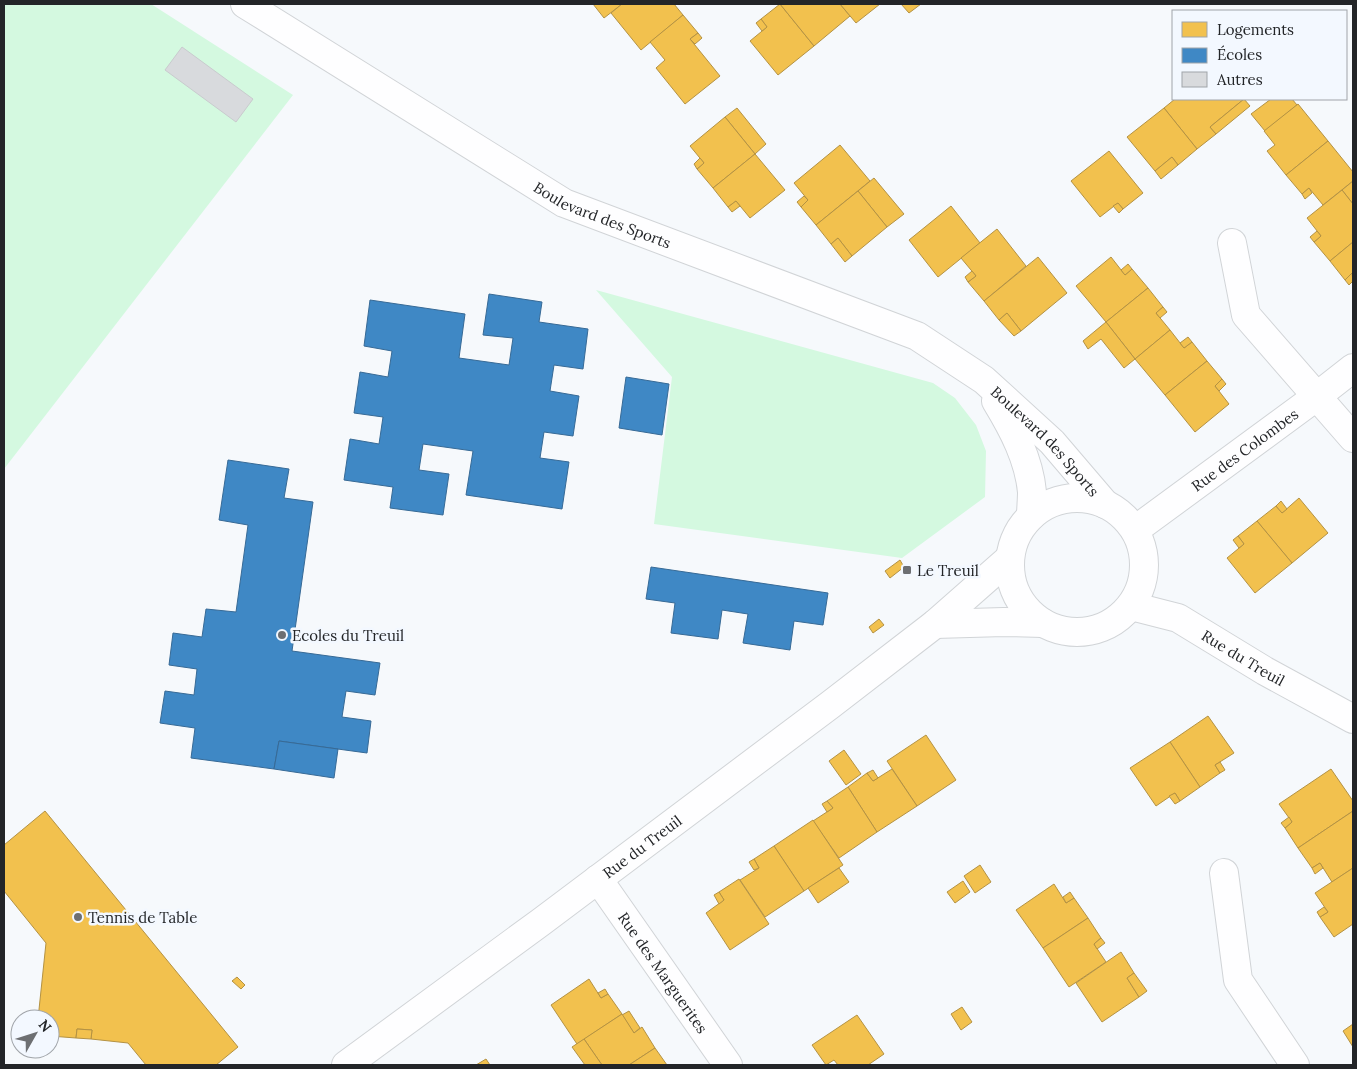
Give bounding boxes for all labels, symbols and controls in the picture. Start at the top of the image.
legend [1172,10,1347,100]
text: Logements [1217,20,1294,39]
text: Écoles [1217,45,1262,64]
text: Autres [1216,70,1263,89]
street label: Boulevard des Sports [530,177,674,252]
street label: Boulevard des Sports [987,382,1104,500]
street label: Rue des Colombes [1187,404,1302,495]
place label: Le Treuil [917,561,979,580]
marker: Le Treuil [901,564,913,576]
street label: Rue du Treuil [1198,625,1288,690]
place label: Ecoles du Treuil [292,626,404,645]
marker: Ecoles du Treuil [276,629,288,641]
street label: Rue du Treuil [599,811,685,882]
place label: Tennis de Table [88,908,197,927]
street label: Rue des Marguerites [614,908,712,1037]
marker: Tennis de Table [72,911,84,923]
north arrow [10,1009,60,1059]
text: N [35,1016,56,1036]

